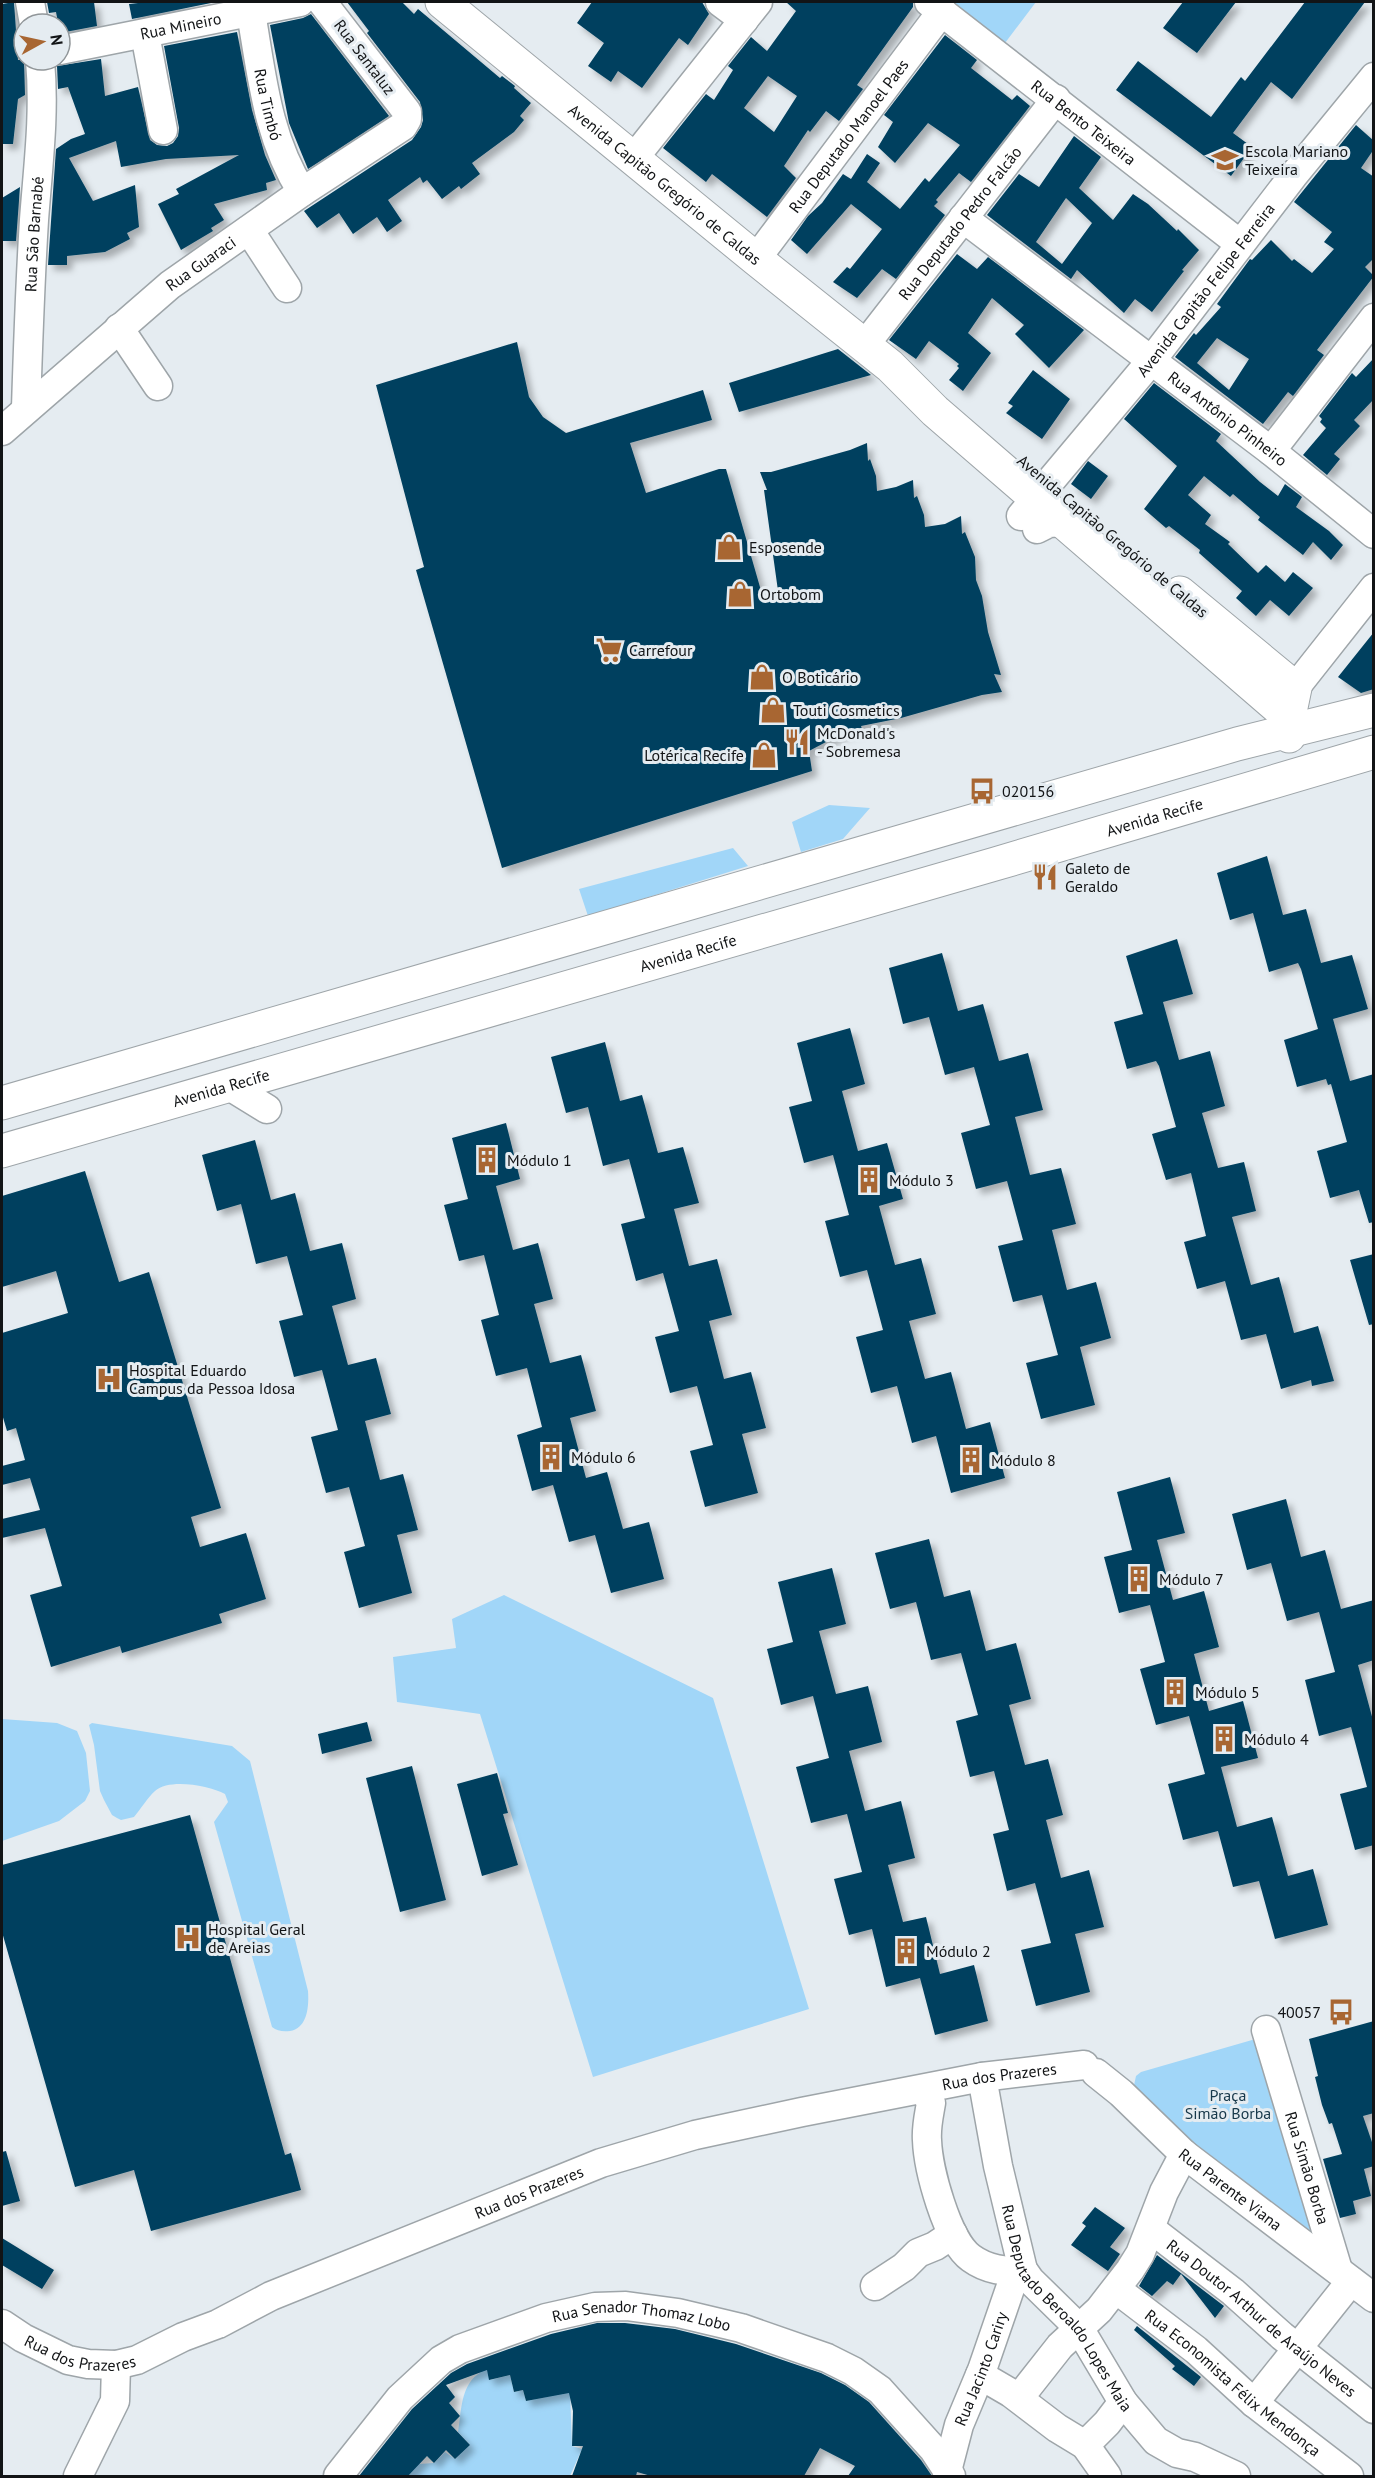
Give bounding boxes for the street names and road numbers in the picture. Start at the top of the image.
street label: Rua Mineiro [138,8,223,44]
street label: Rua Santaluz [330,15,400,99]
street label: Rua Deputado Manoel Paes [784,55,913,217]
street label: Rua Timbó [250,67,287,143]
street label: Rua Bento Teixeira [1027,75,1140,169]
street label: Avenida Capitão Gregório de Caldas [564,100,765,269]
street label: Rua Deputado Pedro Falcão [894,142,1026,304]
street label: Rua São Barnabé [20,175,48,292]
street label: Avenida Capitão Felipe Ferreira [1132,199,1279,381]
street label: Rua Guaraci [162,232,240,295]
street label: Rua Antônio Pinheiro [1164,367,1291,470]
street label: Avenida Capitão Gregório de Caldas [1014,450,1213,622]
street label: Avenida Recife [1104,793,1205,841]
street label: Avenida Recife [637,929,739,976]
street label: Avenida Recife [170,1064,272,1111]
street label: Rua dos Prazeres [940,2058,1058,2095]
street label: Rua Simão Borba [1281,2109,1334,2227]
street label: Rua Parente Viana [1175,2144,1286,2235]
street label: Rua dos Prazeres [471,2161,586,2223]
street label: Rua Deputado Beroaldo Lopes Maia [998,2203,1137,2416]
street label: Rua Doutor Arthur de Araújo Neves [1163,2235,1361,2401]
street label: Rua Senador Thomaz Lobo [550,2296,733,2335]
street label: Rua Economista Félix Mendonça [1141,2305,1325,2461]
street label: Rua Jacinto Cariry [950,2308,1012,2429]
street label: Rua dos Prazeres [21,2330,138,2375]

